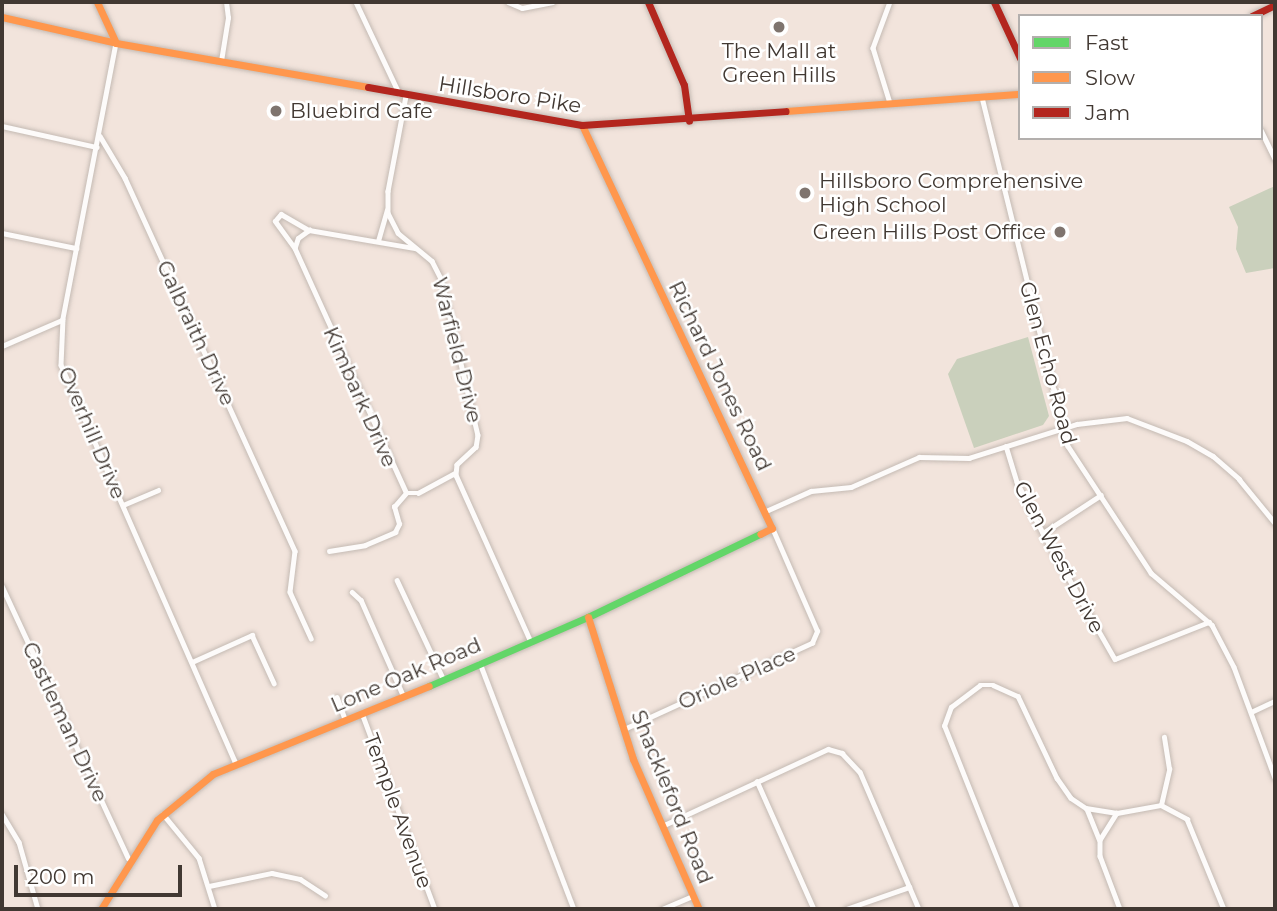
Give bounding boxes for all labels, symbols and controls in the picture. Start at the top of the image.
legend [1018,14,1263,140]
marker: The Mall at Green Hills [771,19,787,35]
text: Fast [1085,30,1129,55]
place label: The Mall at Green Hills [722,38,836,88]
text: Slow [1085,65,1135,90]
street label: Hillsboro Pike [437,71,583,119]
place label: Bluebird Cafe [290,98,433,124]
text: Jam [1085,100,1130,125]
marker: Bluebird Cafe [268,103,284,119]
place label: Hillsboro Comprehensive High School [819,168,1083,218]
marker: Hillsboro Comprehensive High School [797,185,813,201]
place label: Green Hills Post Office [813,219,1046,245]
marker: Green Hills Post Office [1052,224,1068,240]
street label: Galbraith Drive [151,256,241,410]
street label: Warfield Drive [427,275,487,425]
street label: Richard Jones Road [663,277,777,475]
street label: Glen Echo Road [1014,279,1082,447]
street label: Kimbark Drive [318,323,402,471]
street label: Overhill Drive [53,363,131,503]
street label: Glen West Drive [1008,477,1110,637]
street label: Lone Oak Road [327,632,485,718]
street label: Castleman Drive [17,638,113,806]
street label: Oriole Place [674,641,800,715]
street label: Shackleford Road [626,707,718,887]
street label: Temple Avenue [358,730,438,892]
scale bar [18,852,186,896]
text: 200 m [27,864,94,889]

